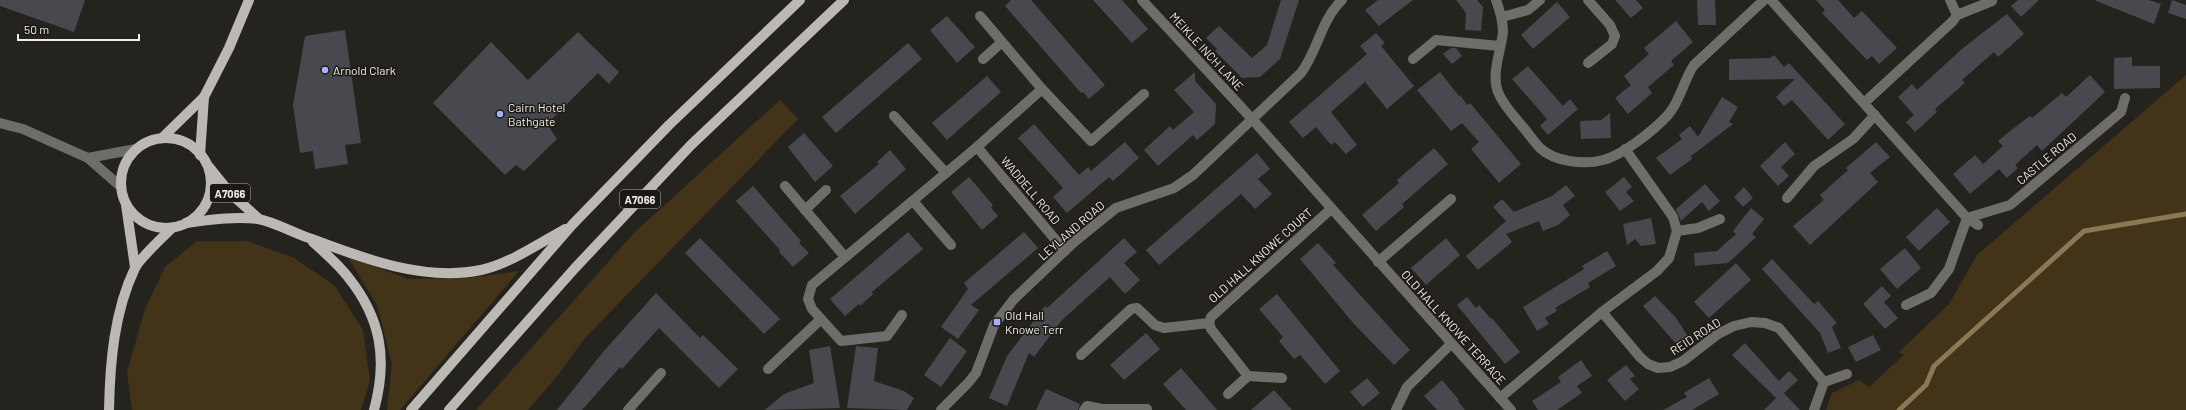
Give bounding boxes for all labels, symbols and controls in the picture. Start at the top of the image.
street label: MEIKLE INCH LANE [1167,9,1247,93]
scale bar [18,16,139,42]
text: 50 m [24,22,49,36]
place label: Arnold Clark [333,63,396,77]
marker: Arnold Clark [320,65,330,75]
place label: Cairn Hotel Bathgate [508,100,565,128]
marker: Cairn Hotel Bathgate [495,109,505,119]
street label: CASTLE ROAD [2013,129,2079,187]
street label: WADDELL ROAD [999,153,1063,227]
road number: A7066 [210,184,250,202]
road number: A7066 [620,190,660,208]
street label: LEYLAND ROAD [1035,198,1107,262]
street label: OLD HALL KNOWE COURT [1205,205,1315,305]
street label: OLD HALL KNOWE TERRACE [1399,267,1509,387]
place label: Old Hall Knowe Terr [1005,308,1064,336]
street label: REID ROAD [1667,315,1723,357]
marker: Old Hall Knowe Terr [992,317,1002,327]

